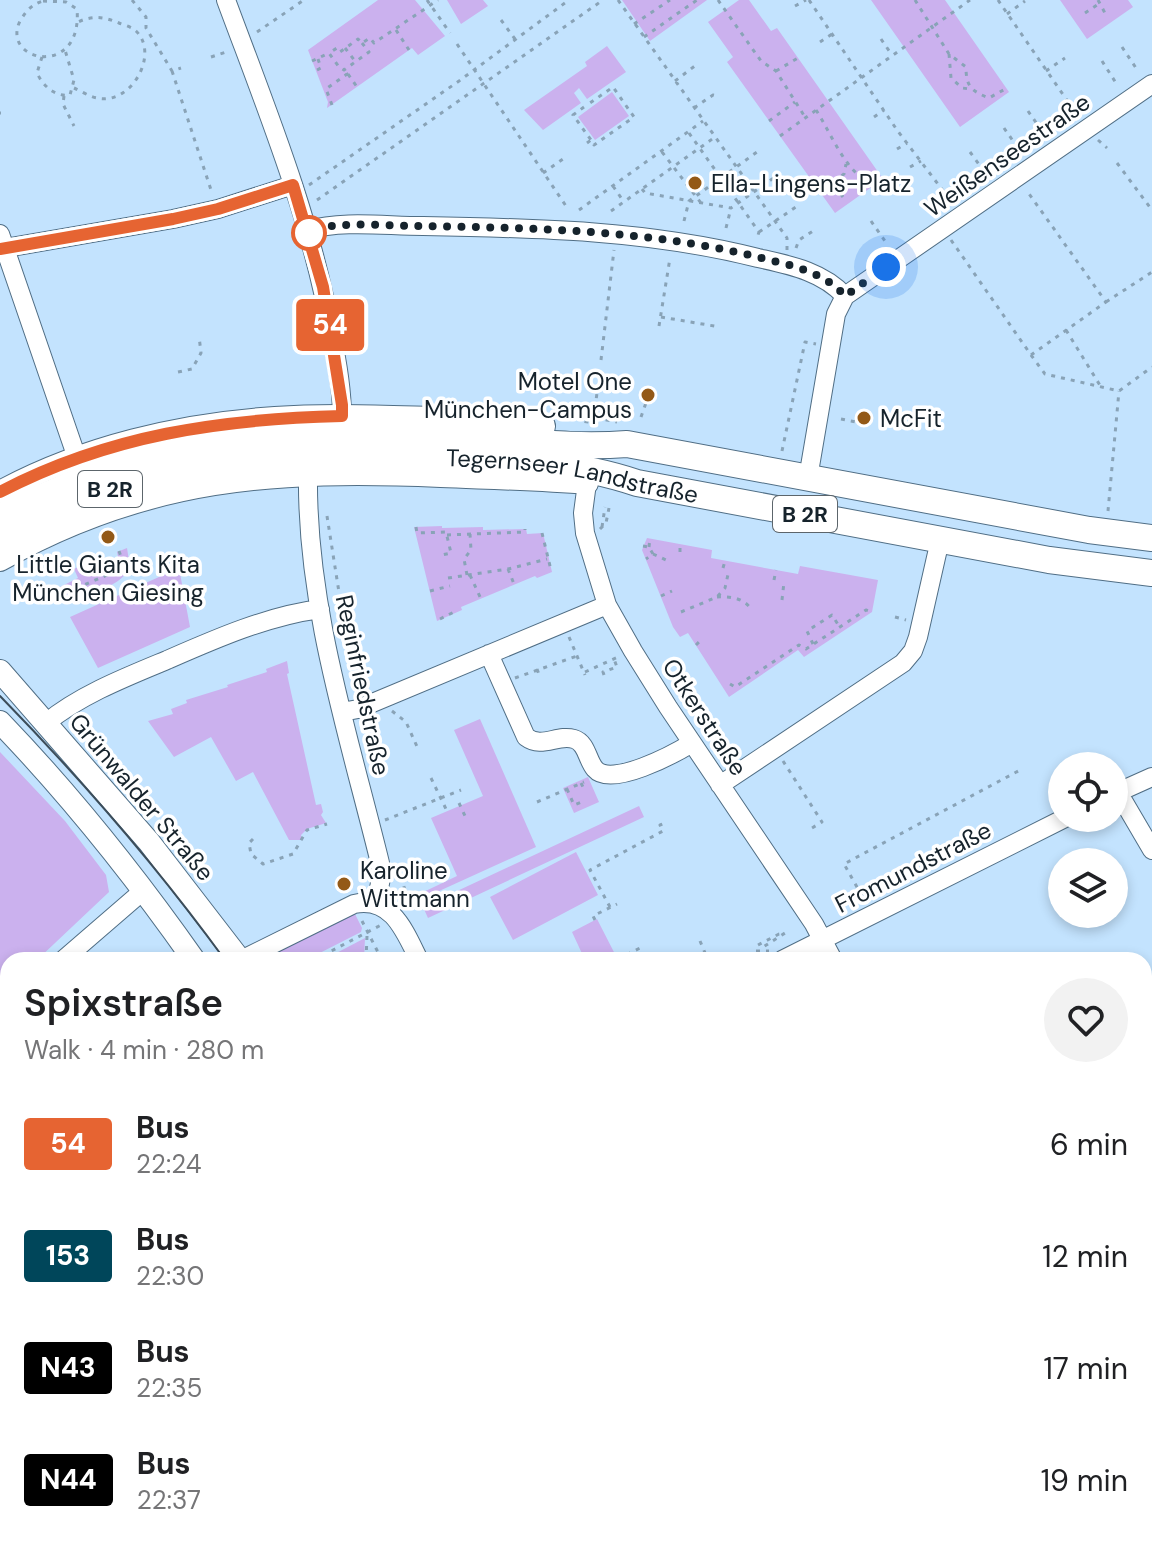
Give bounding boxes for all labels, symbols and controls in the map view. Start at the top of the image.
street label: Weißenseestraße [918,86,1096,224]
place label: Ella-Lingens-Platz [711,168,911,199]
marker: Ella-Lingens-Platz [686,174,704,192]
unlabelled marker [292,216,326,250]
your location [866,247,906,287]
line badge: 54 [294,299,366,351]
text: 54 [312,306,348,343]
place label: Motel One München-Campus [424,366,632,425]
marker: Motel One München-Campus [639,386,657,404]
place label: McFit [880,403,942,434]
marker: McFit [855,409,873,427]
street label: Tegernseer Landstraße [446,442,701,510]
road number: B 2R [78,471,142,507]
road number: B 2R [773,496,837,532]
marker: Little Giants Kita München Giesing [99,528,117,546]
place label: Little Giants Kita München Giesing [12,549,204,608]
street label: Reginfriedstraße [329,592,397,778]
street label: Otkerstraße [656,652,754,782]
street label: Grünwalder Straße [63,707,221,887]
map controls [1048,752,1128,928]
button: locate [1048,752,1128,832]
street label: Fromundstraße [830,814,996,920]
button: layers [1048,848,1128,928]
place label: Karoline Wittmann [360,855,470,914]
marker: Karoline Wittmann [335,875,353,893]
text: Spixstraße [24,978,223,1028]
button: heart [1044,978,1128,1062]
text: Walk · 4 min · 280 m [24,1033,264,1067]
text: Bus [136,1108,190,1147]
text: 54 [50,1125,86,1162]
text: 6 min [1050,1125,1128,1164]
text: 22:24 [136,1147,202,1181]
text: Bus [136,1220,190,1259]
text: 153 [46,1237,90,1274]
text: 12 min [1042,1237,1128,1276]
text: 22:30 [136,1259,204,1293]
text: Bus [136,1332,190,1371]
text: N43 [40,1349,96,1386]
text: 17 min [1043,1349,1128,1388]
text: 22:35 [136,1371,202,1405]
text: Bus [137,1444,190,1483]
text: N44 [40,1461,97,1498]
text: 19 min [1041,1461,1128,1500]
text: 22:37 [137,1483,201,1517]

